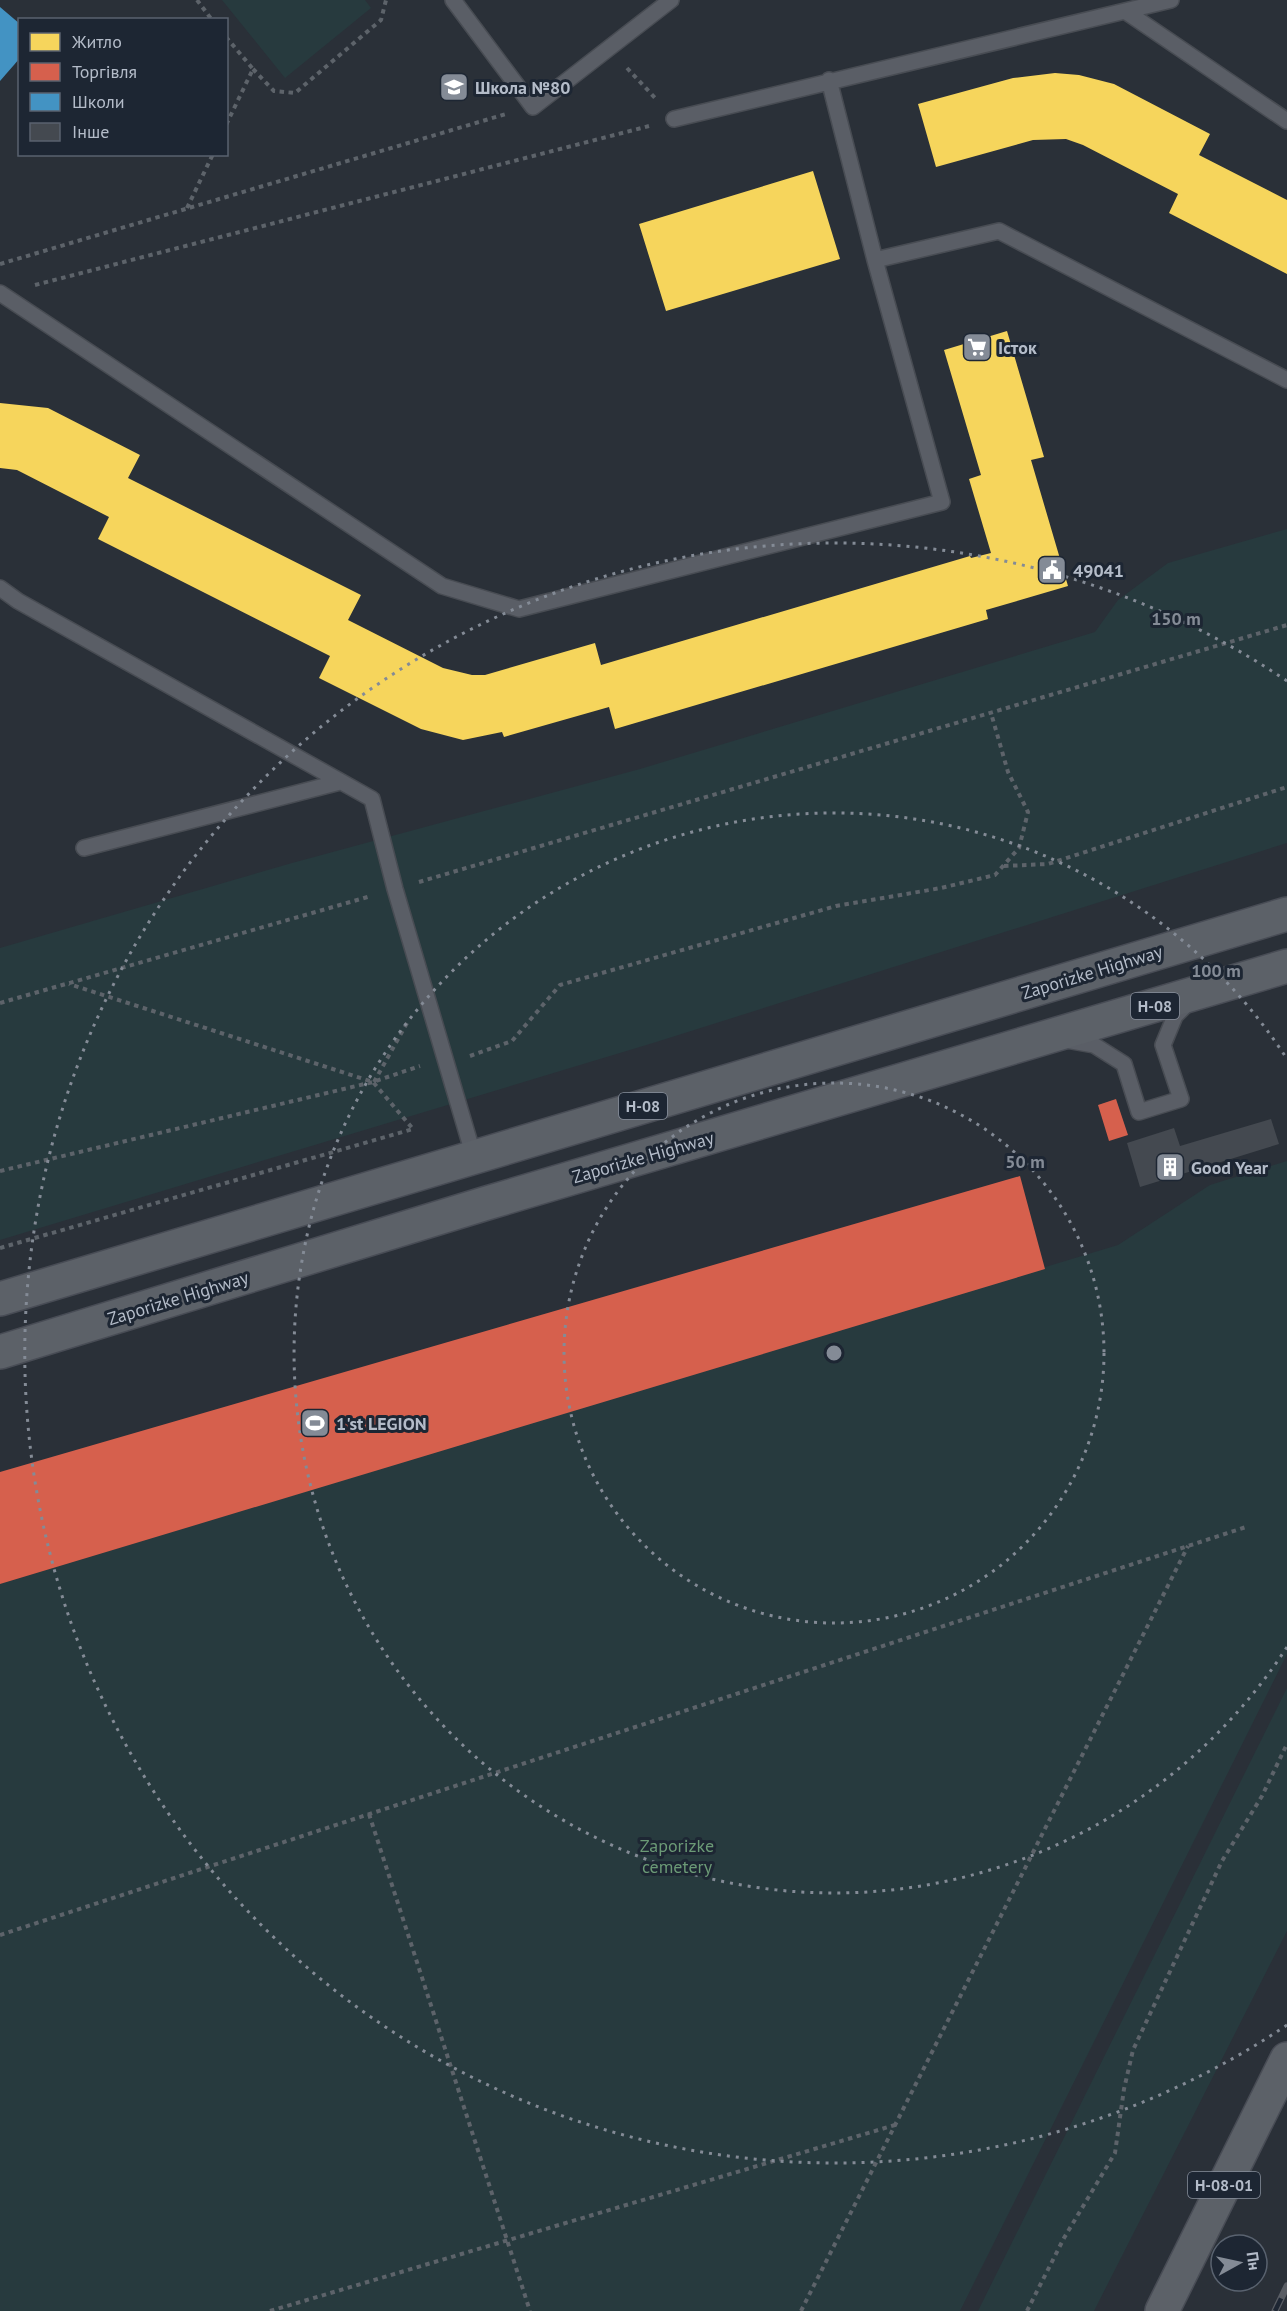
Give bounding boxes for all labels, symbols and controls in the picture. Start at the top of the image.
legend [18,18,228,156]
text: Житло [71,30,122,53]
text: Торгівля [72,60,137,83]
school or university icon: Школа №80 [438,71,470,103]
place label: Школа №80 [475,76,570,99]
text: Школи [72,90,125,113]
text: Інше [72,120,109,143]
supermarket icon: Істок [961,331,993,363]
place label: Істок [998,336,1037,359]
public building icon: 49041 [1036,554,1068,586]
place label: 49041 [1073,559,1124,582]
text: 150 m [1151,607,1201,630]
street label: Zaporizke Highway [1019,939,1166,1004]
text: 100 m [1191,959,1241,982]
road number: Н-08 [1131,993,1179,1019]
road number: Н-08 [619,1093,667,1119]
street label: Zaporizke Highway [570,1126,717,1188]
text: 50 m [1005,1150,1045,1173]
building icon: Good Year [1154,1151,1186,1183]
place label: Good Year [1191,1156,1269,1179]
street label: Zaporizke Highway [105,1265,252,1330]
centre of rings [824,1343,844,1363]
sports icon: 1'st LEGION [299,1407,331,1439]
place label: 1'st LEGION [336,1412,427,1435]
park label: Zaporizke cemetery [640,1834,714,1878]
road number: Н-08-01 [1188,2172,1260,2198]
north arrow [1209,2233,1269,2293]
text: Пн [1243,2250,1265,2272]

